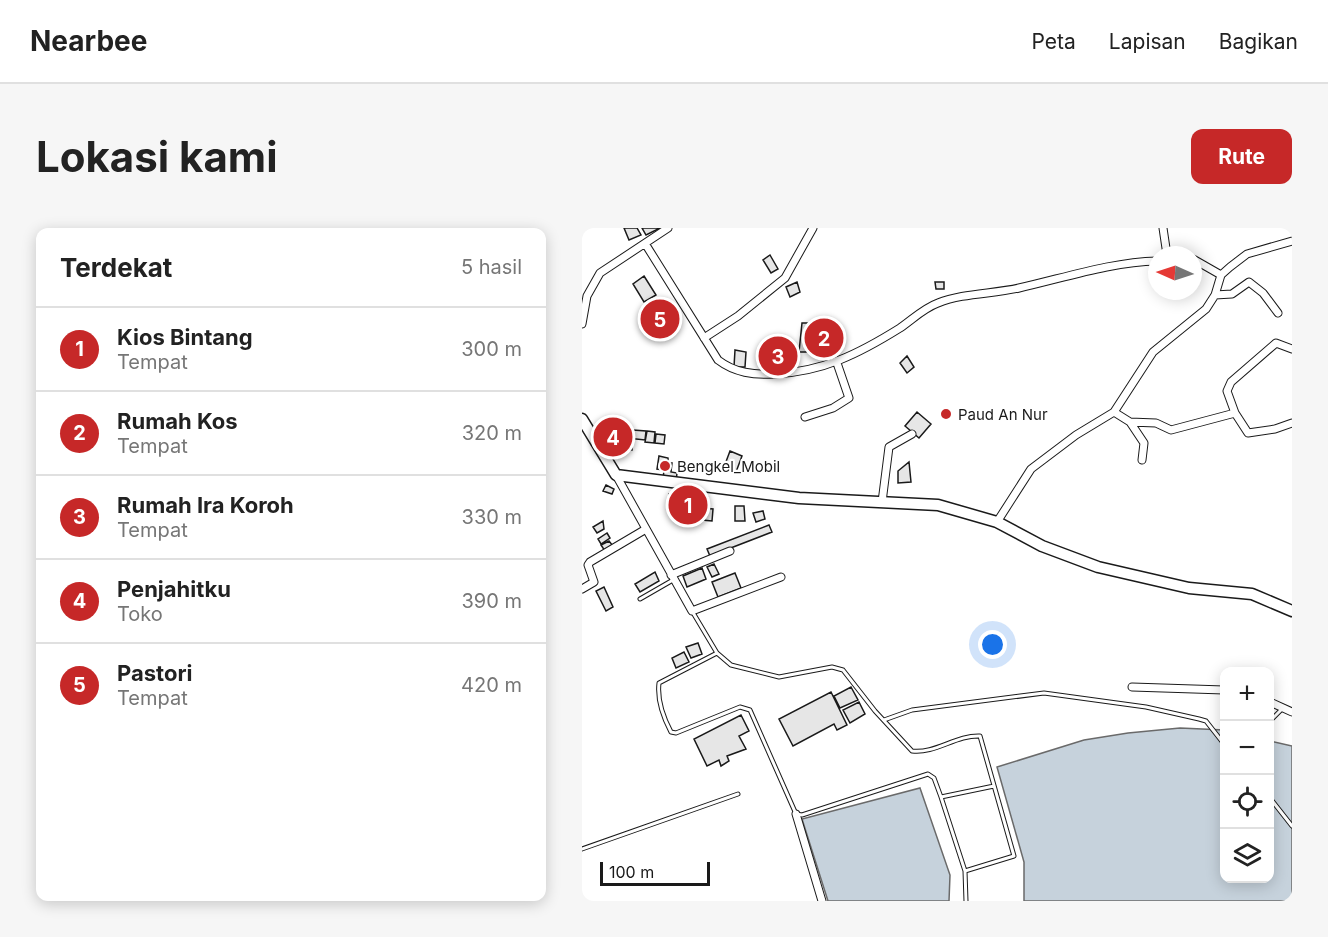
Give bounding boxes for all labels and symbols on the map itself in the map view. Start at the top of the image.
north arrow [1148,246,1202,300]
pin: 5 [640,296,680,341]
pin: 2 [804,316,844,360]
pin: 3 [758,334,798,378]
place label: Paud An Nur [958,405,1048,424]
marker: Paud An Nur [939,407,953,421]
pin: 4 [594,414,633,460]
place label: Bengkel_Mobil [677,457,780,476]
marker: Bengkel_Mobil [658,459,672,473]
pin: 1 [668,482,708,528]
your location [978,630,1007,659]
scale bar [600,859,710,886]

